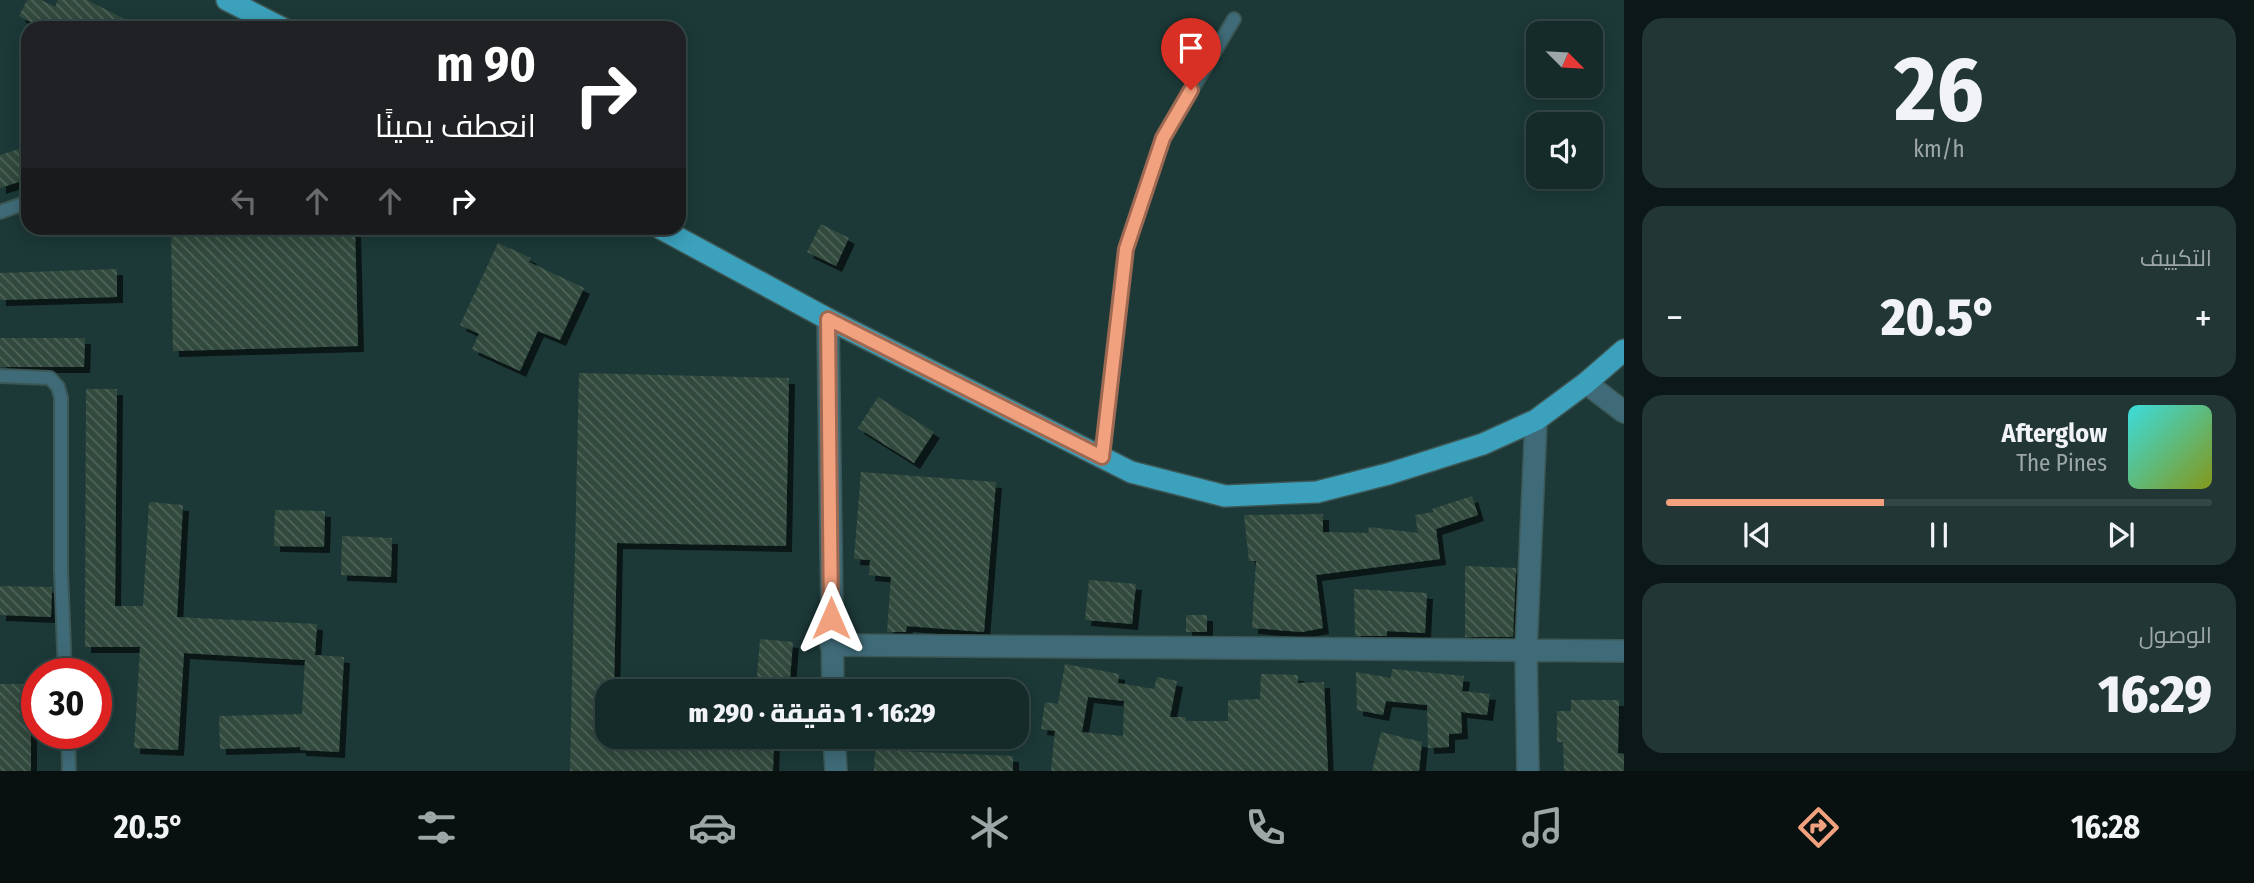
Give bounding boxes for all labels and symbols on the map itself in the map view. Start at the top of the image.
pin [1161,18,1221,90]
north arrow [1526,21,1603,98]
position arrow [794,581,868,655]
speed limit sign: 30 [21,658,112,749]

